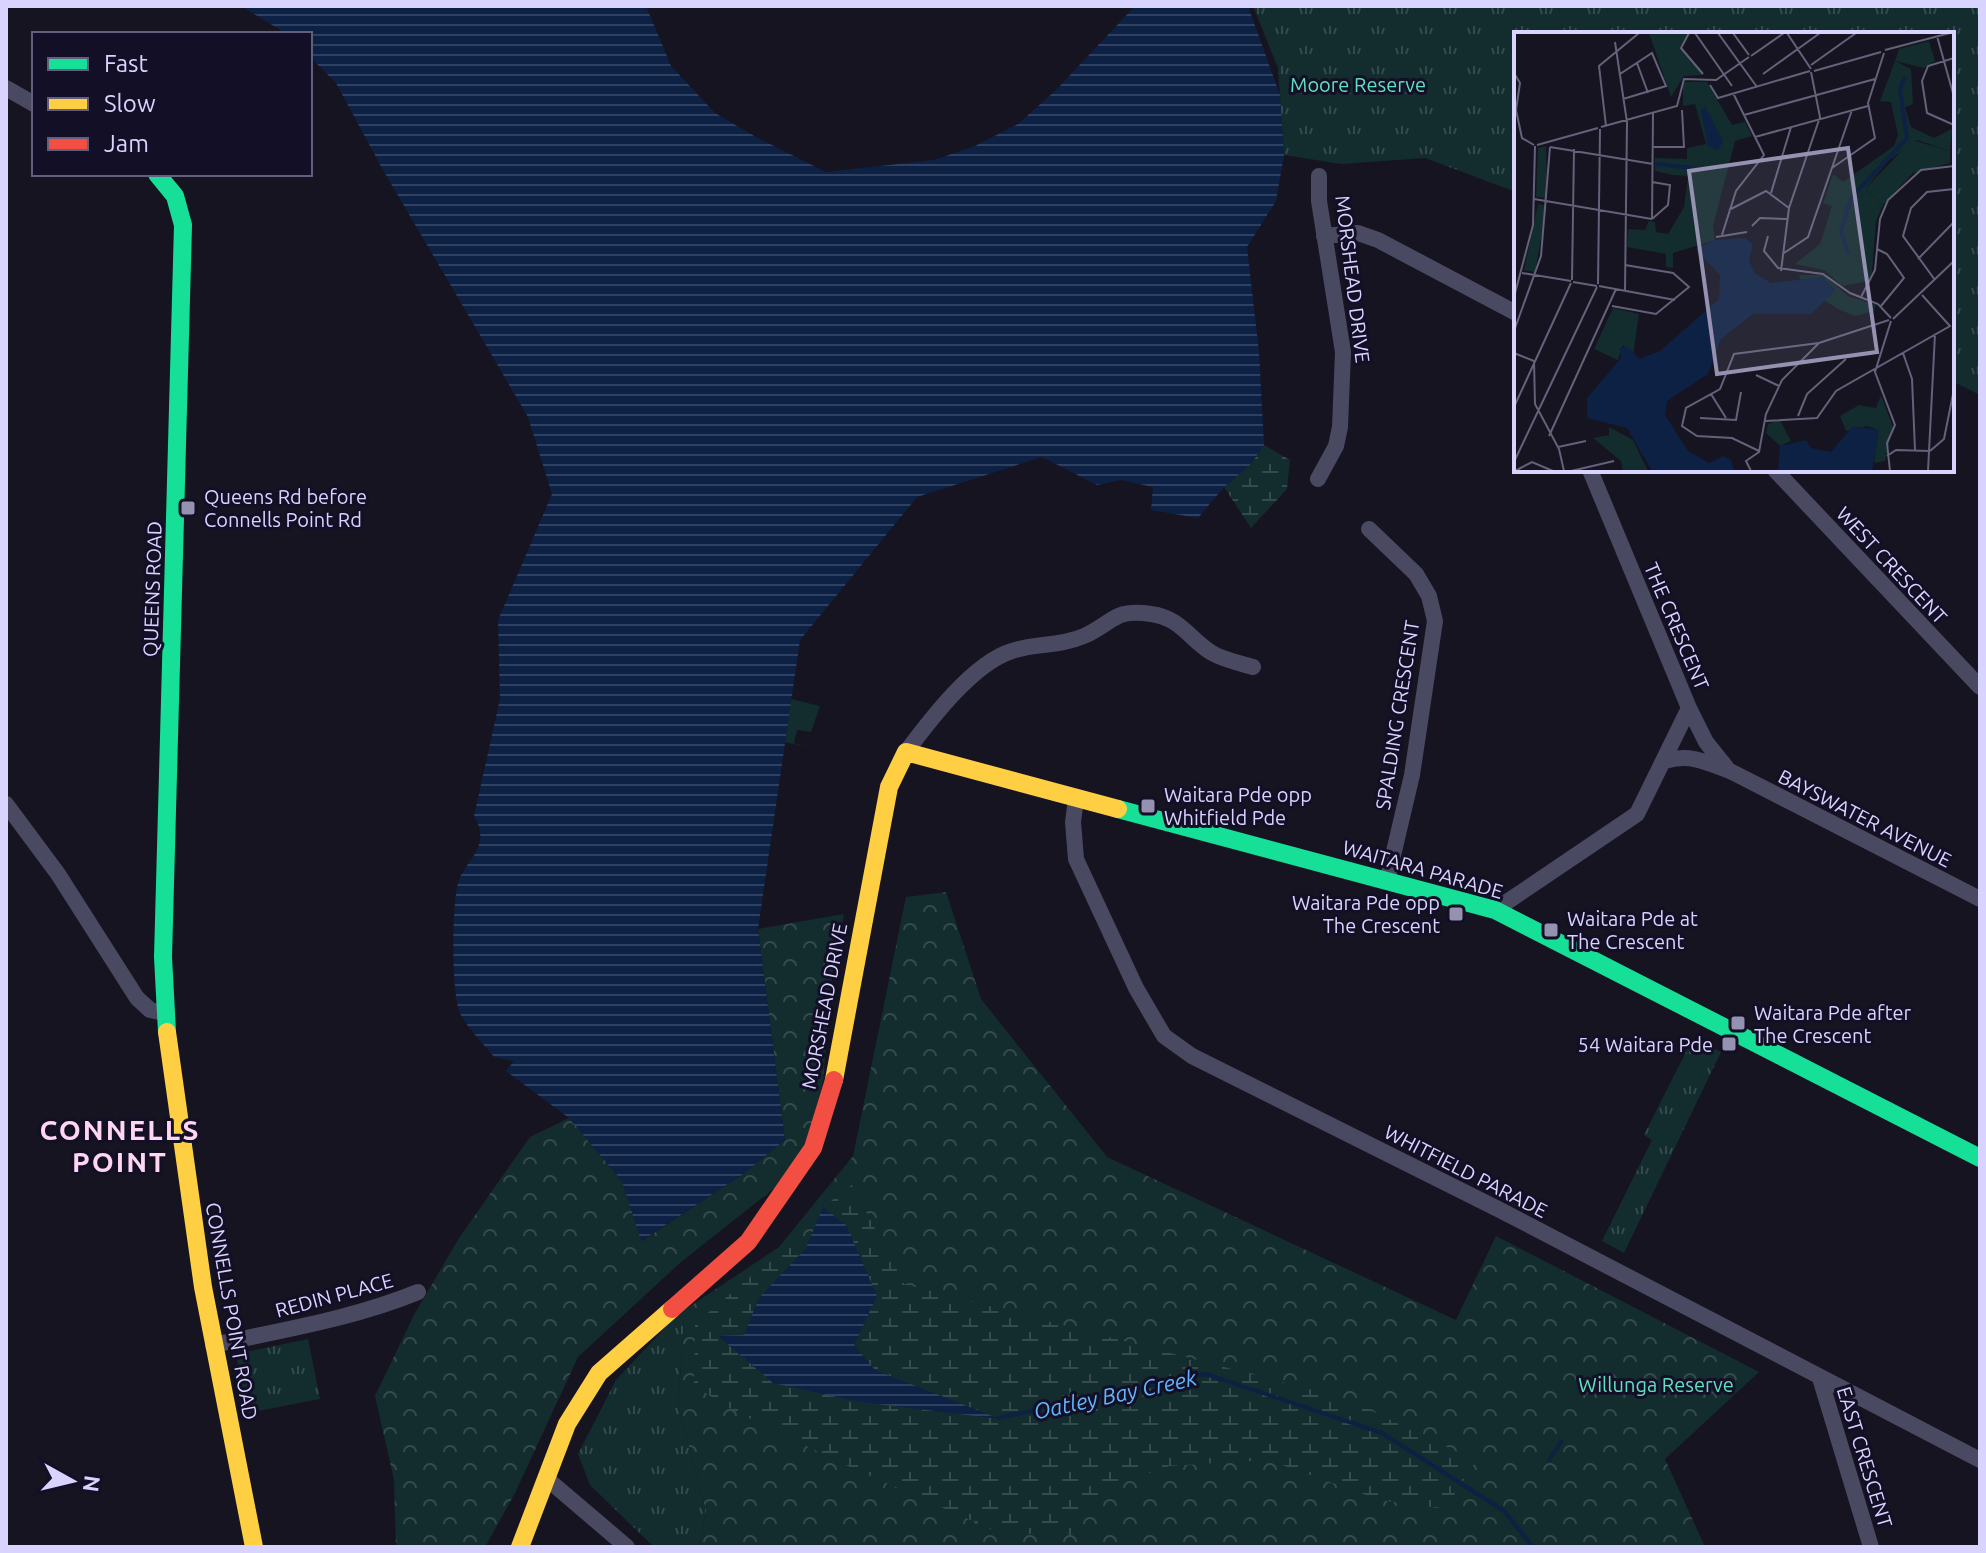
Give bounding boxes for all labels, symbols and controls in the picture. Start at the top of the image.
legend [32,32,312,176]
inset map [1514,32,1954,472]
text: Fast [104,50,148,77]
park label: Moore Reserve [1290,73,1426,96]
text: Slow [104,90,156,117]
text: Jam [104,130,149,157]
street label: MORSHEAD DRIVE [1331,194,1375,364]
place label: Queens Rd before Connells Point Rd [204,485,367,531]
marker: Queens Rd before Connells Point Rd [179,499,197,517]
street label: WEST CRESCENT [1832,502,1952,628]
street label: QUEENS ROAD [138,521,166,657]
street label: THE CRESCENT [1640,559,1714,693]
street label: SPALDING CRESCENT [1371,619,1423,811]
street label: BAYSWATER AVENUE [1775,764,1955,872]
place label: Waitara Pde opp Whitfield Pde [1164,783,1312,829]
marker: Waitara Pde opp Whitfield Pde [1139,797,1157,815]
street label: WAITARA PARADE [1340,835,1506,903]
place label: Waitara Pde opp The Crescent [1292,891,1440,937]
marker: Waitara Pde opp The Crescent [1447,905,1465,923]
place label: Waitara Pde at The Crescent [1567,907,1698,953]
street label: MORSHEAD DRIVE [797,921,851,1091]
marker: Waitara Pde at The Crescent [1542,921,1560,939]
place label: Waitara Pde after The Crescent [1754,1001,1912,1047]
marker: Waitara Pde after The Crescent [1729,1014,1747,1032]
place label: 54 Waitara Pde [1578,1033,1713,1056]
marker: 54 Waitara Pde [1720,1035,1738,1053]
district label: CONNELLS POINT [40,1114,200,1177]
street label: WHITFIELD PARADE [1381,1120,1551,1222]
street label: CONNELLS POINT ROAD [202,1200,262,1422]
street label: REDIN PLACE [273,1268,395,1322]
water label: Oatley Bay Creek [1031,1364,1200,1424]
park label: Willunga Reserve [1578,1373,1734,1396]
street label: EAST CRESCENT [1833,1384,1897,1530]
north arrow [32,1441,112,1521]
text: N [79,1474,106,1494]

